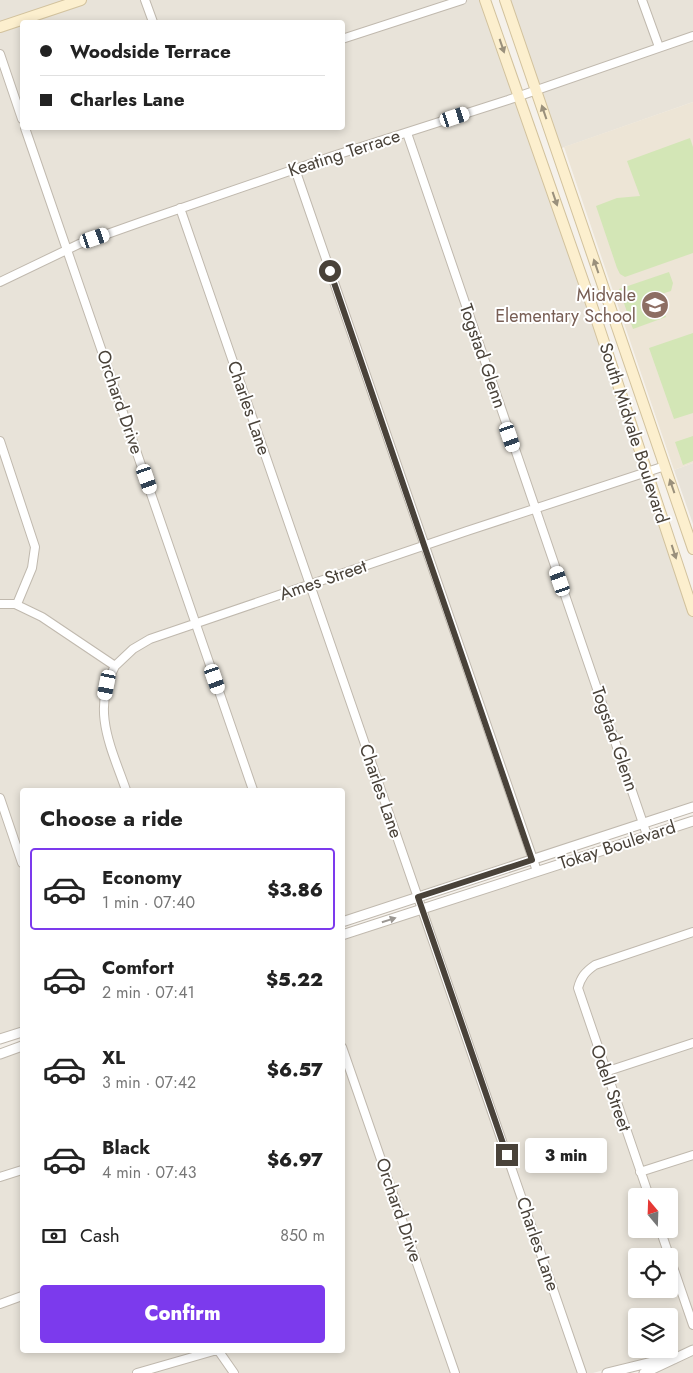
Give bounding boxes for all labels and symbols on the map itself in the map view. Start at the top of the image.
one-way arrow [498,39,506,54]
one-way arrow [539,104,547,119]
car [438,105,471,129]
street label: Keating Terrace [285,123,403,183]
one-way arrow [552,192,559,207]
car [78,226,111,250]
one-way arrow [592,258,600,273]
route start [319,260,341,282]
place label: Midvale Elementary School [495,282,636,329]
school or university icon: Midvale Elementary School [640,290,670,320]
street label: Togstad Glenn [453,300,513,412]
street label: South Midvale Boulevard [592,339,676,527]
street label: Orchard Drive [90,346,150,458]
street label: Charles Lane [221,357,277,459]
car [498,420,521,454]
car [135,462,158,496]
one-way arrow [668,478,676,493]
one-way arrow [671,545,678,560]
street label: Ames Street [276,553,371,607]
car [548,564,571,598]
car [203,662,226,696]
car [96,669,117,701]
street label: Togstad Glenn [585,683,645,795]
street label: Charles Lane [353,740,409,842]
street label: Tokay Boulevard [555,814,679,876]
one-way arrow [381,916,396,923]
street label: Odell Street [584,1041,638,1136]
callout: 3 min [524,1138,607,1172]
route end [496,1144,518,1166]
street label: Orchard Drive [369,1154,429,1266]
north arrow [628,1188,678,1238]
street label: Charles Lane [510,1193,566,1295]

